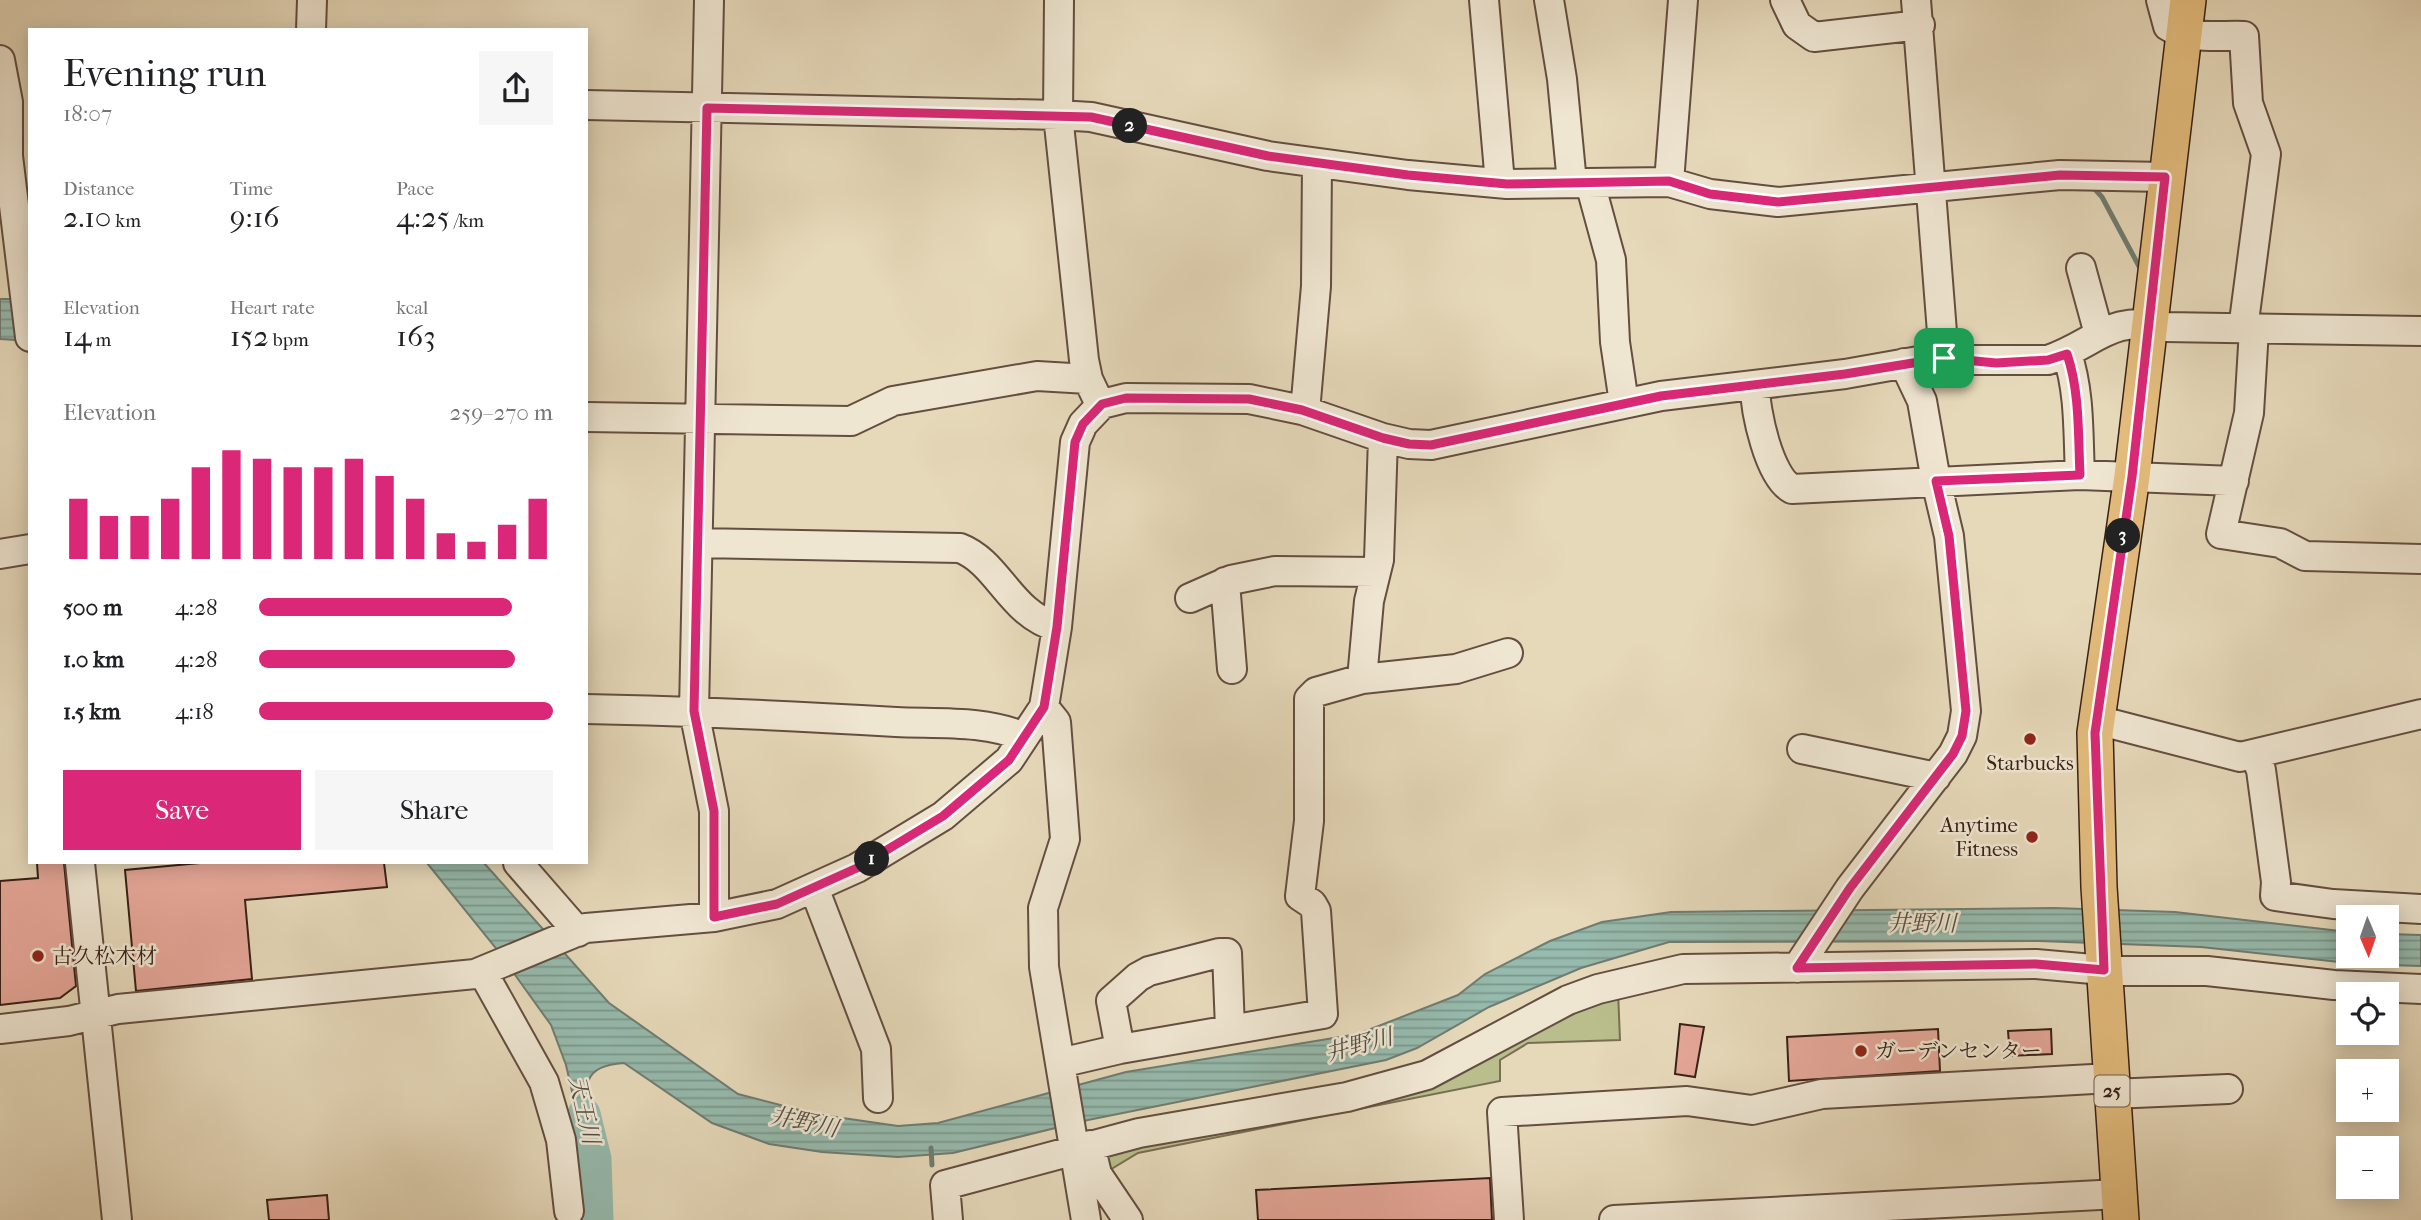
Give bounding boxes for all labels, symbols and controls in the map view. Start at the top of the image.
text: Evening run [63,51,266,96]
button: share [479,51,553,125]
text: 18:07 [63,100,112,127]
pin: 2 [1112,108,1148,144]
text: 2 [1125,114,1134,136]
text: Distance [63,178,134,200]
text: Time [230,178,273,200]
text: Pace [396,178,434,200]
text: 2.10 [63,200,111,235]
text: 9:16 [230,200,279,235]
text: 4:25 [396,200,450,235]
text: km [111,210,141,232]
text: /km [450,210,484,232]
text: Elevation [63,297,140,319]
text: Heart rate [230,297,315,319]
text: kcal [396,297,428,319]
text: 14 [63,319,91,354]
text: 152 [230,319,269,354]
text: 163 [396,319,435,354]
pin [1914,328,1974,388]
text: m [91,329,111,351]
text: bpm [269,329,309,351]
icon: arrive [1925,339,1963,377]
text: Elevation [63,399,156,426]
text: 259–270 m [450,399,553,426]
pin: 3 [2106,518,2140,554]
text: 3 [2119,524,2126,546]
text: 500 m [63,594,122,621]
text: 4:28 [175,594,218,621]
text: 1.0 km [63,646,124,673]
text: 4:28 [175,646,218,673]
text: 1.5 km [63,698,121,725]
text: 4:18 [175,698,214,725]
marker: Starbucks [2022,731,2038,747]
place label: Starbucks [1986,751,2074,775]
button: Save [63,770,301,850]
button: Share [315,770,553,850]
place label: Anytime Fitness [1939,813,2018,861]
marker: Anytime Fitness [2024,829,2040,845]
pin: 1 [854,842,890,876]
text: 1 [868,847,875,869]
north arrow [2336,905,2399,968]
map controls [2336,905,2399,1199]
water label: 井野川 [1888,910,1960,937]
place label: 古久松木材 [52,944,157,968]
marker: 古久松木材 [30,948,46,964]
button: locate [2336,982,2399,1045]
water label: 井野川 [1322,1022,1399,1067]
place label: ガーデンセンター [1875,1039,2042,1063]
marker: ガーデンセンター [1853,1043,1869,1059]
button: + [2336,1059,2399,1122]
water label: 天王川 [563,1073,606,1150]
road number: 25 [2094,1076,2130,1106]
water label: 井野川 [767,1102,843,1143]
button: − [2336,1136,2399,1199]

